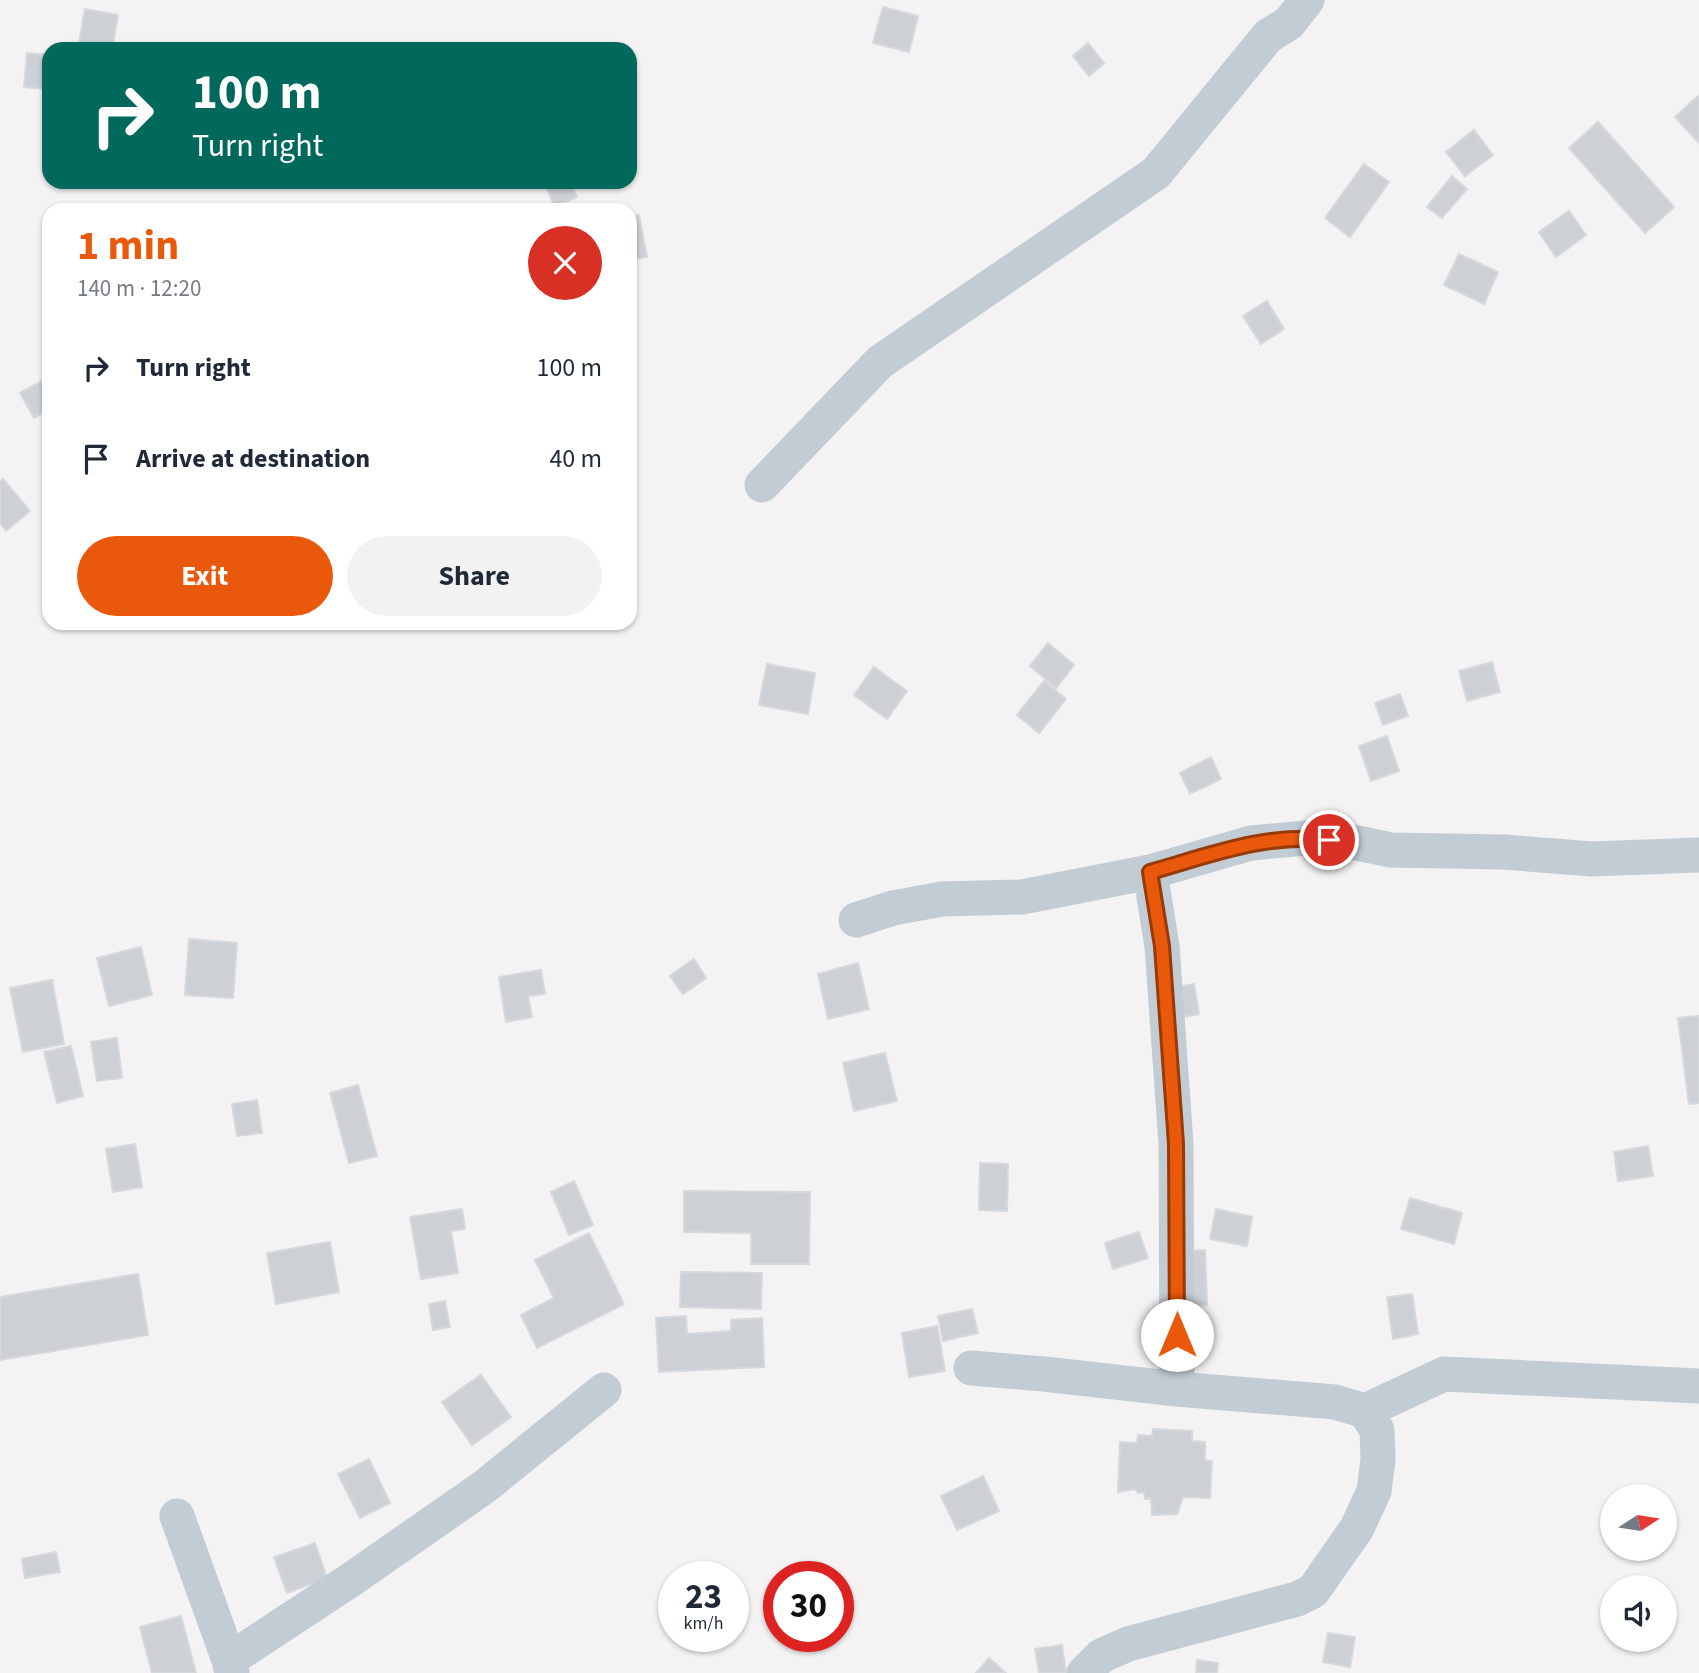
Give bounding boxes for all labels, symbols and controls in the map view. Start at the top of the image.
text: 100 m [192,58,321,128]
icon: right [77,70,168,161]
text: Turn right [192,123,323,169]
text: 1 min [77,216,179,276]
button: close [528,226,602,300]
text: 140 m · 12:20 [77,272,201,305]
icon: right [77,349,115,387]
text: Turn right [136,349,251,386]
text: 100 m [536,349,602,386]
icon: arrive [77,440,115,478]
text: Arrive at destination [136,440,370,477]
text: 40 m [549,440,602,477]
button: Exit [77,536,333,616]
button: Share [347,536,602,616]
pin [1299,810,1359,870]
icon: arrive [1310,821,1348,859]
position arrow [1140,1298,1214,1372]
north arrow [1600,1484,1676,1561]
map controls [1600,1484,1677,1652]
speed limit sign: 30 [763,1561,854,1652]
text: 23 [685,1572,722,1622]
button: sound [1600,1575,1677,1652]
text: km/h [684,1611,723,1636]

